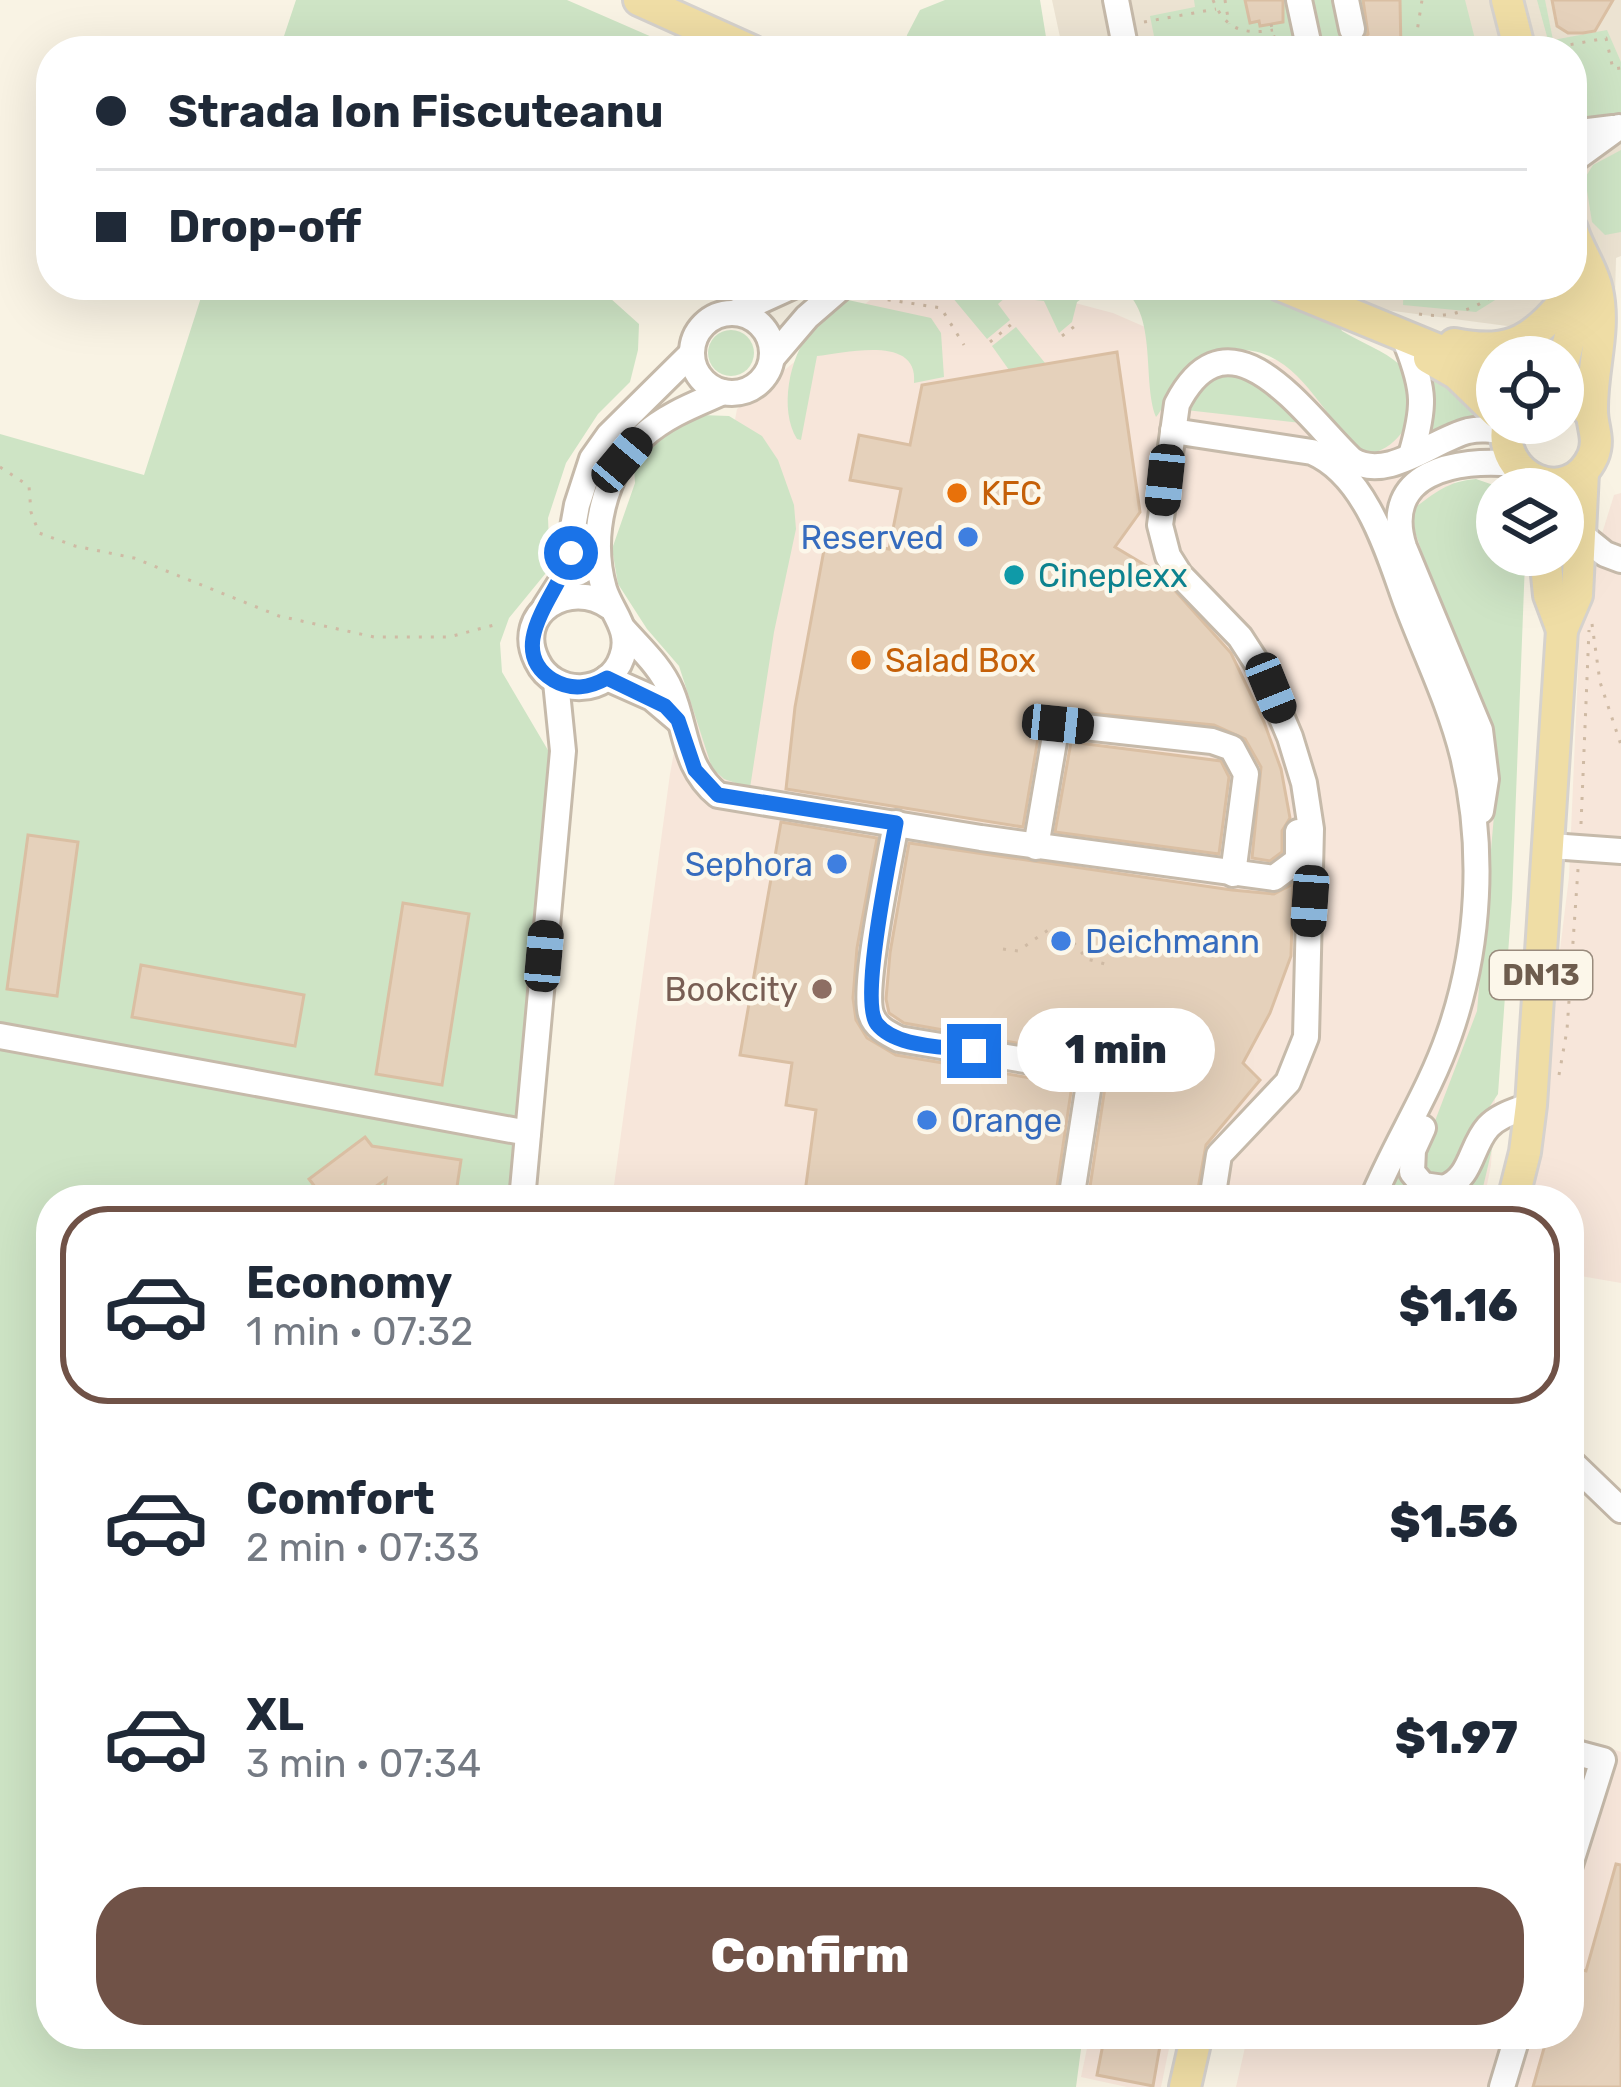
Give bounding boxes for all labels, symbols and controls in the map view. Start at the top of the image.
text: Strada Ion Fiscuteanu [168,85,664,138]
text: Drop-off [168,200,361,253]
map controls [1476,336,1584,576]
button: locate [1476,336,1584,444]
car [585,421,659,499]
car [1143,442,1187,518]
button: layers [1476,468,1584,576]
place label: KFC [981,474,1042,513]
marker: KFC [944,480,970,506]
place label: Reserved [800,518,944,557]
marker: Reserved [955,524,981,550]
route start [544,526,598,580]
place label: Cineplexx [1038,556,1188,595]
marker: Cineplexx [1001,562,1027,588]
place label: Salad Box [885,641,1036,680]
marker: Salad Box [848,647,874,673]
car [1241,648,1301,728]
car [1020,702,1096,746]
place label: Sephora [685,845,813,884]
marker: Sephora [824,851,850,877]
car [1290,864,1330,938]
car [523,919,565,993]
place label: Deichmann [1085,922,1260,961]
marker: Deichmann [1048,928,1074,954]
road number: DN13 [1490,951,1592,999]
place label: Bookcity [665,970,798,1009]
marker: Bookcity [809,976,835,1002]
callout: 1 min [1016,1009,1214,1093]
route end [947,1024,1001,1078]
text: 1 min [1065,1027,1167,1073]
place label: Orange [951,1101,1062,1140]
marker: Orange [914,1107,940,1133]
icon: car [102,1251,210,1359]
text: Economy [246,1256,452,1309]
text: $1.16 [1399,1279,1518,1332]
text: 1 min · 07:32 [246,1309,473,1355]
icon: car [102,1467,210,1575]
text: Comfort [246,1472,435,1525]
text: $1.56 [1390,1495,1518,1548]
text: 2 min · 07:33 [246,1525,480,1571]
icon: car [102,1683,210,1791]
text: XL [246,1688,304,1741]
text: $1.97 [1395,1711,1518,1764]
text: 3 min · 07:34 [246,1741,481,1787]
button: Confirm [96,1887,1524,2025]

